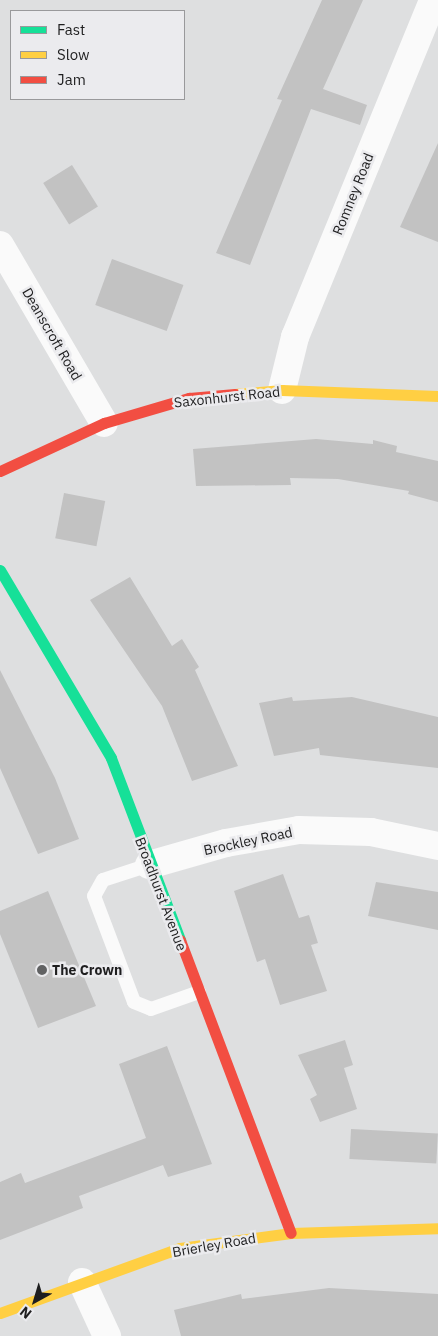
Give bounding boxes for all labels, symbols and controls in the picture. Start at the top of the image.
legend [10,10,185,100]
text: Fast [57,20,85,39]
text: Slow [57,45,90,64]
text: Jam [57,70,86,89]
street label: Romney Road [329,151,377,237]
street label: Deanscroft Road [19,285,85,383]
street label: Saxonhurst Road [173,383,281,411]
street label: Brockley Road [202,823,294,859]
street label: Broadhurst Avenue [132,835,190,953]
place label: The Crown [52,962,122,978]
marker: The Crown [36,964,48,976]
street label: Brierley Road [171,1229,257,1261]
north arrow [10,1276,60,1326]
text: N [16,1302,35,1323]

